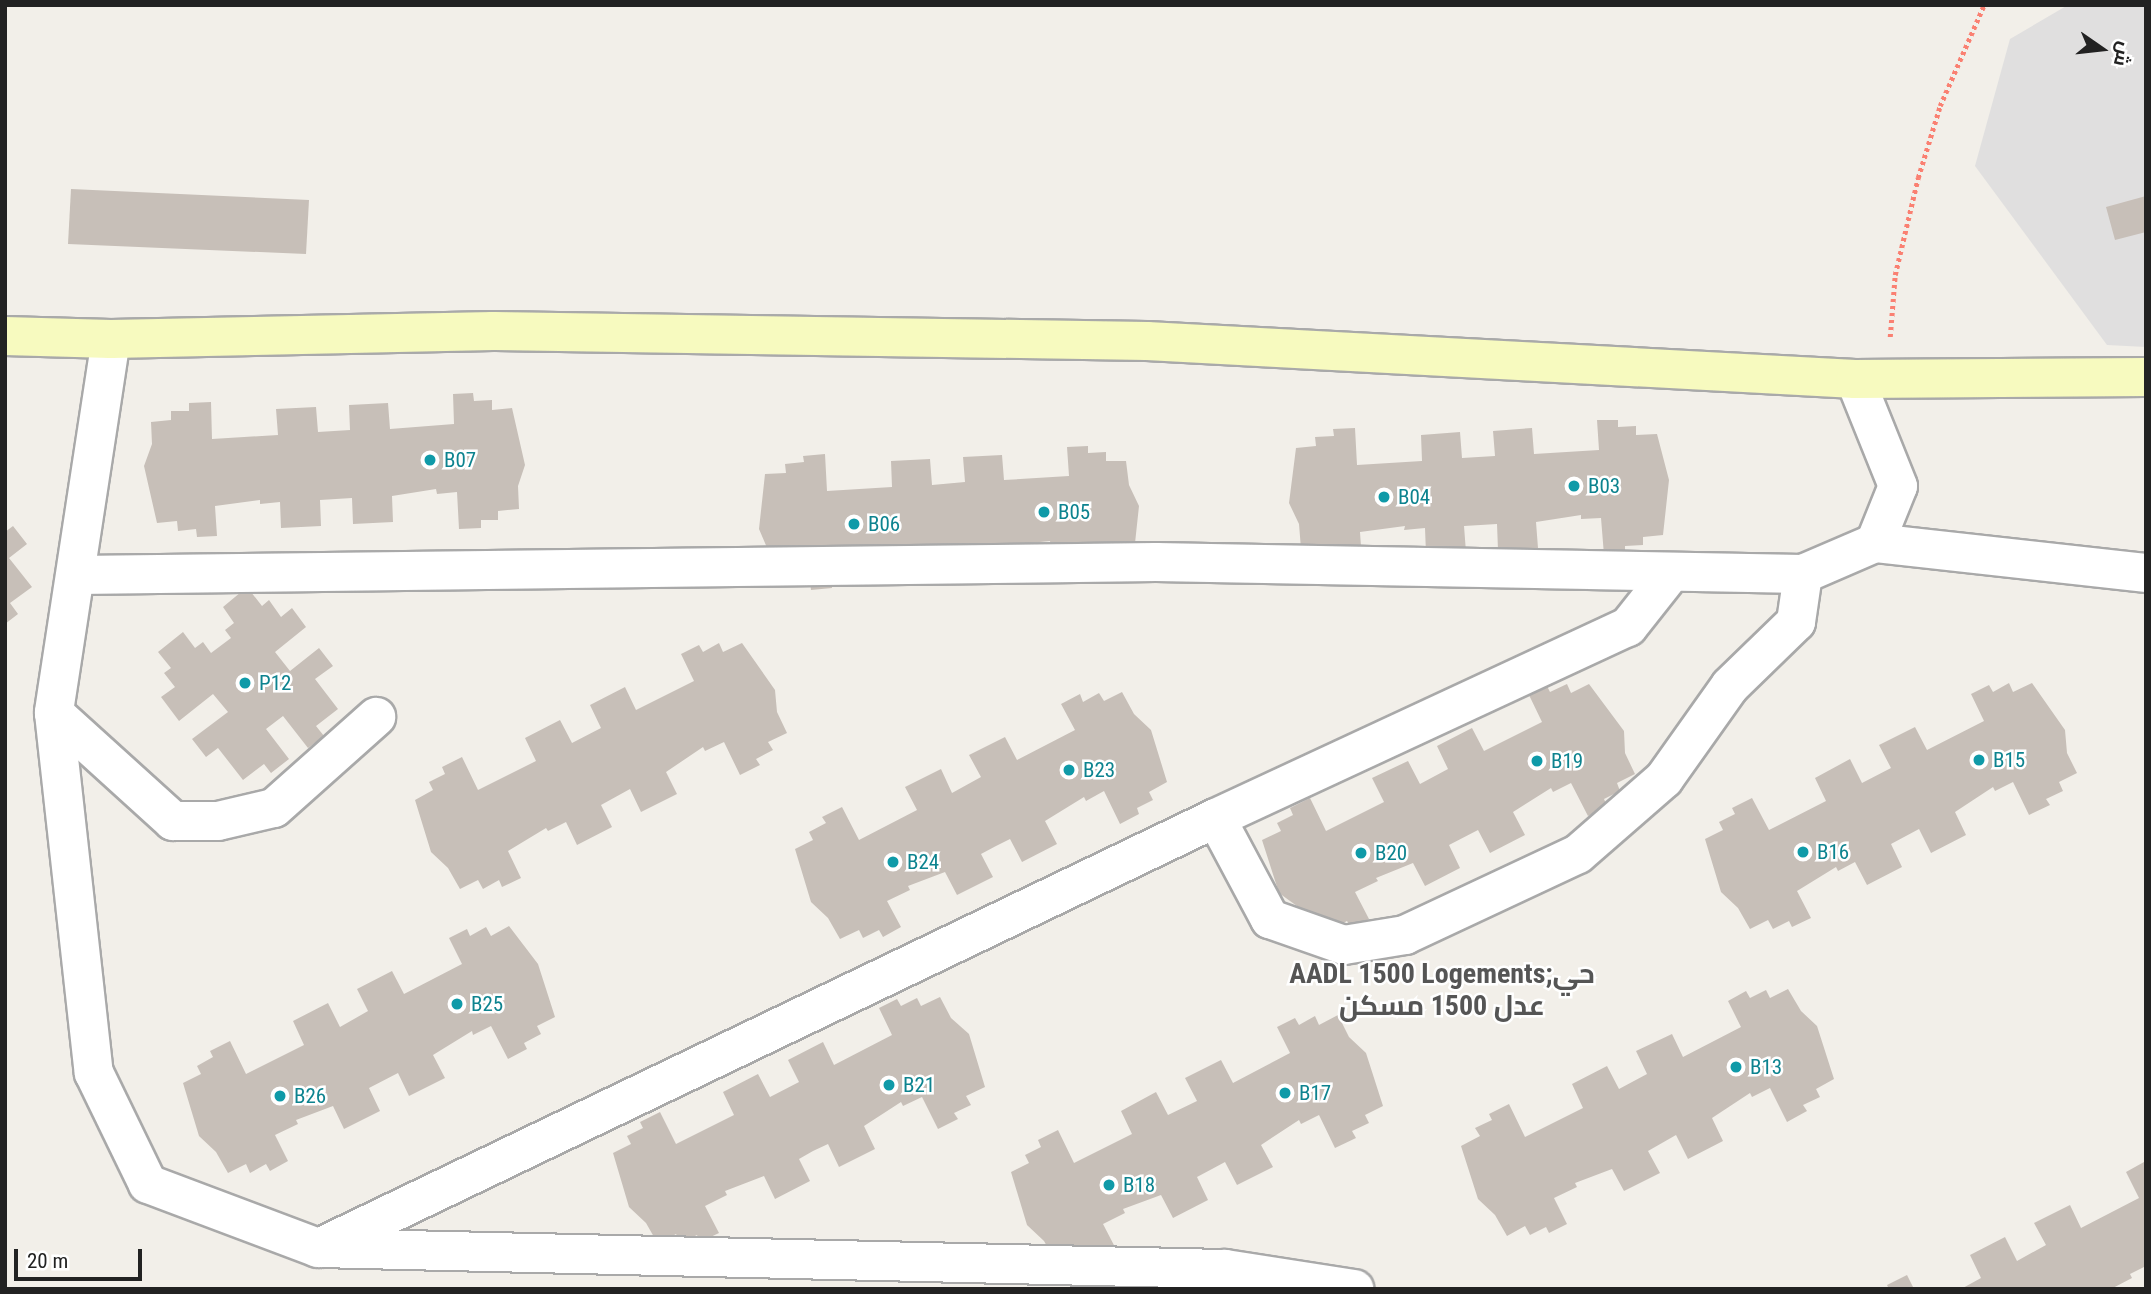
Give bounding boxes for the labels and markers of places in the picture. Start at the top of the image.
place label: B07 [444,447,476,473]
marker: B07 [422,452,438,468]
place label: B03 [1588,473,1620,499]
marker: B03 [1566,478,1582,494]
place label: B04 [1398,484,1430,510]
marker: B04 [1376,489,1392,505]
place label: B05 [1058,499,1090,525]
marker: B05 [1036,504,1052,520]
place label: B06 [868,511,900,537]
marker: B06 [846,516,862,532]
place label: P12 [259,670,291,696]
marker: P12 [237,675,253,691]
place label: B15 [1993,747,2025,773]
place label: B19 [1551,748,1583,774]
marker: B15 [1971,752,1987,768]
marker: B19 [1529,753,1545,769]
place label: B23 [1083,757,1115,783]
marker: B23 [1061,762,1077,778]
place label: B16 [1817,839,1849,865]
place label: B20 [1375,840,1407,866]
marker: B16 [1795,844,1811,860]
marker: B20 [1353,845,1369,861]
place label: B24 [907,849,939,875]
marker: B24 [885,854,901,870]
place label: B25 [471,991,503,1017]
marker: B25 [449,996,465,1012]
place label: B13 [1750,1054,1782,1080]
marker: B13 [1728,1059,1744,1075]
place label: B21 [903,1072,935,1098]
marker: B21 [881,1077,897,1093]
place label: B17 [1299,1080,1331,1106]
place label: B26 [294,1083,326,1109]
marker: B17 [1277,1085,1293,1101]
marker: B26 [272,1088,288,1104]
place label: B18 [1123,1172,1155,1198]
marker: B18 [1101,1177,1117,1193]

